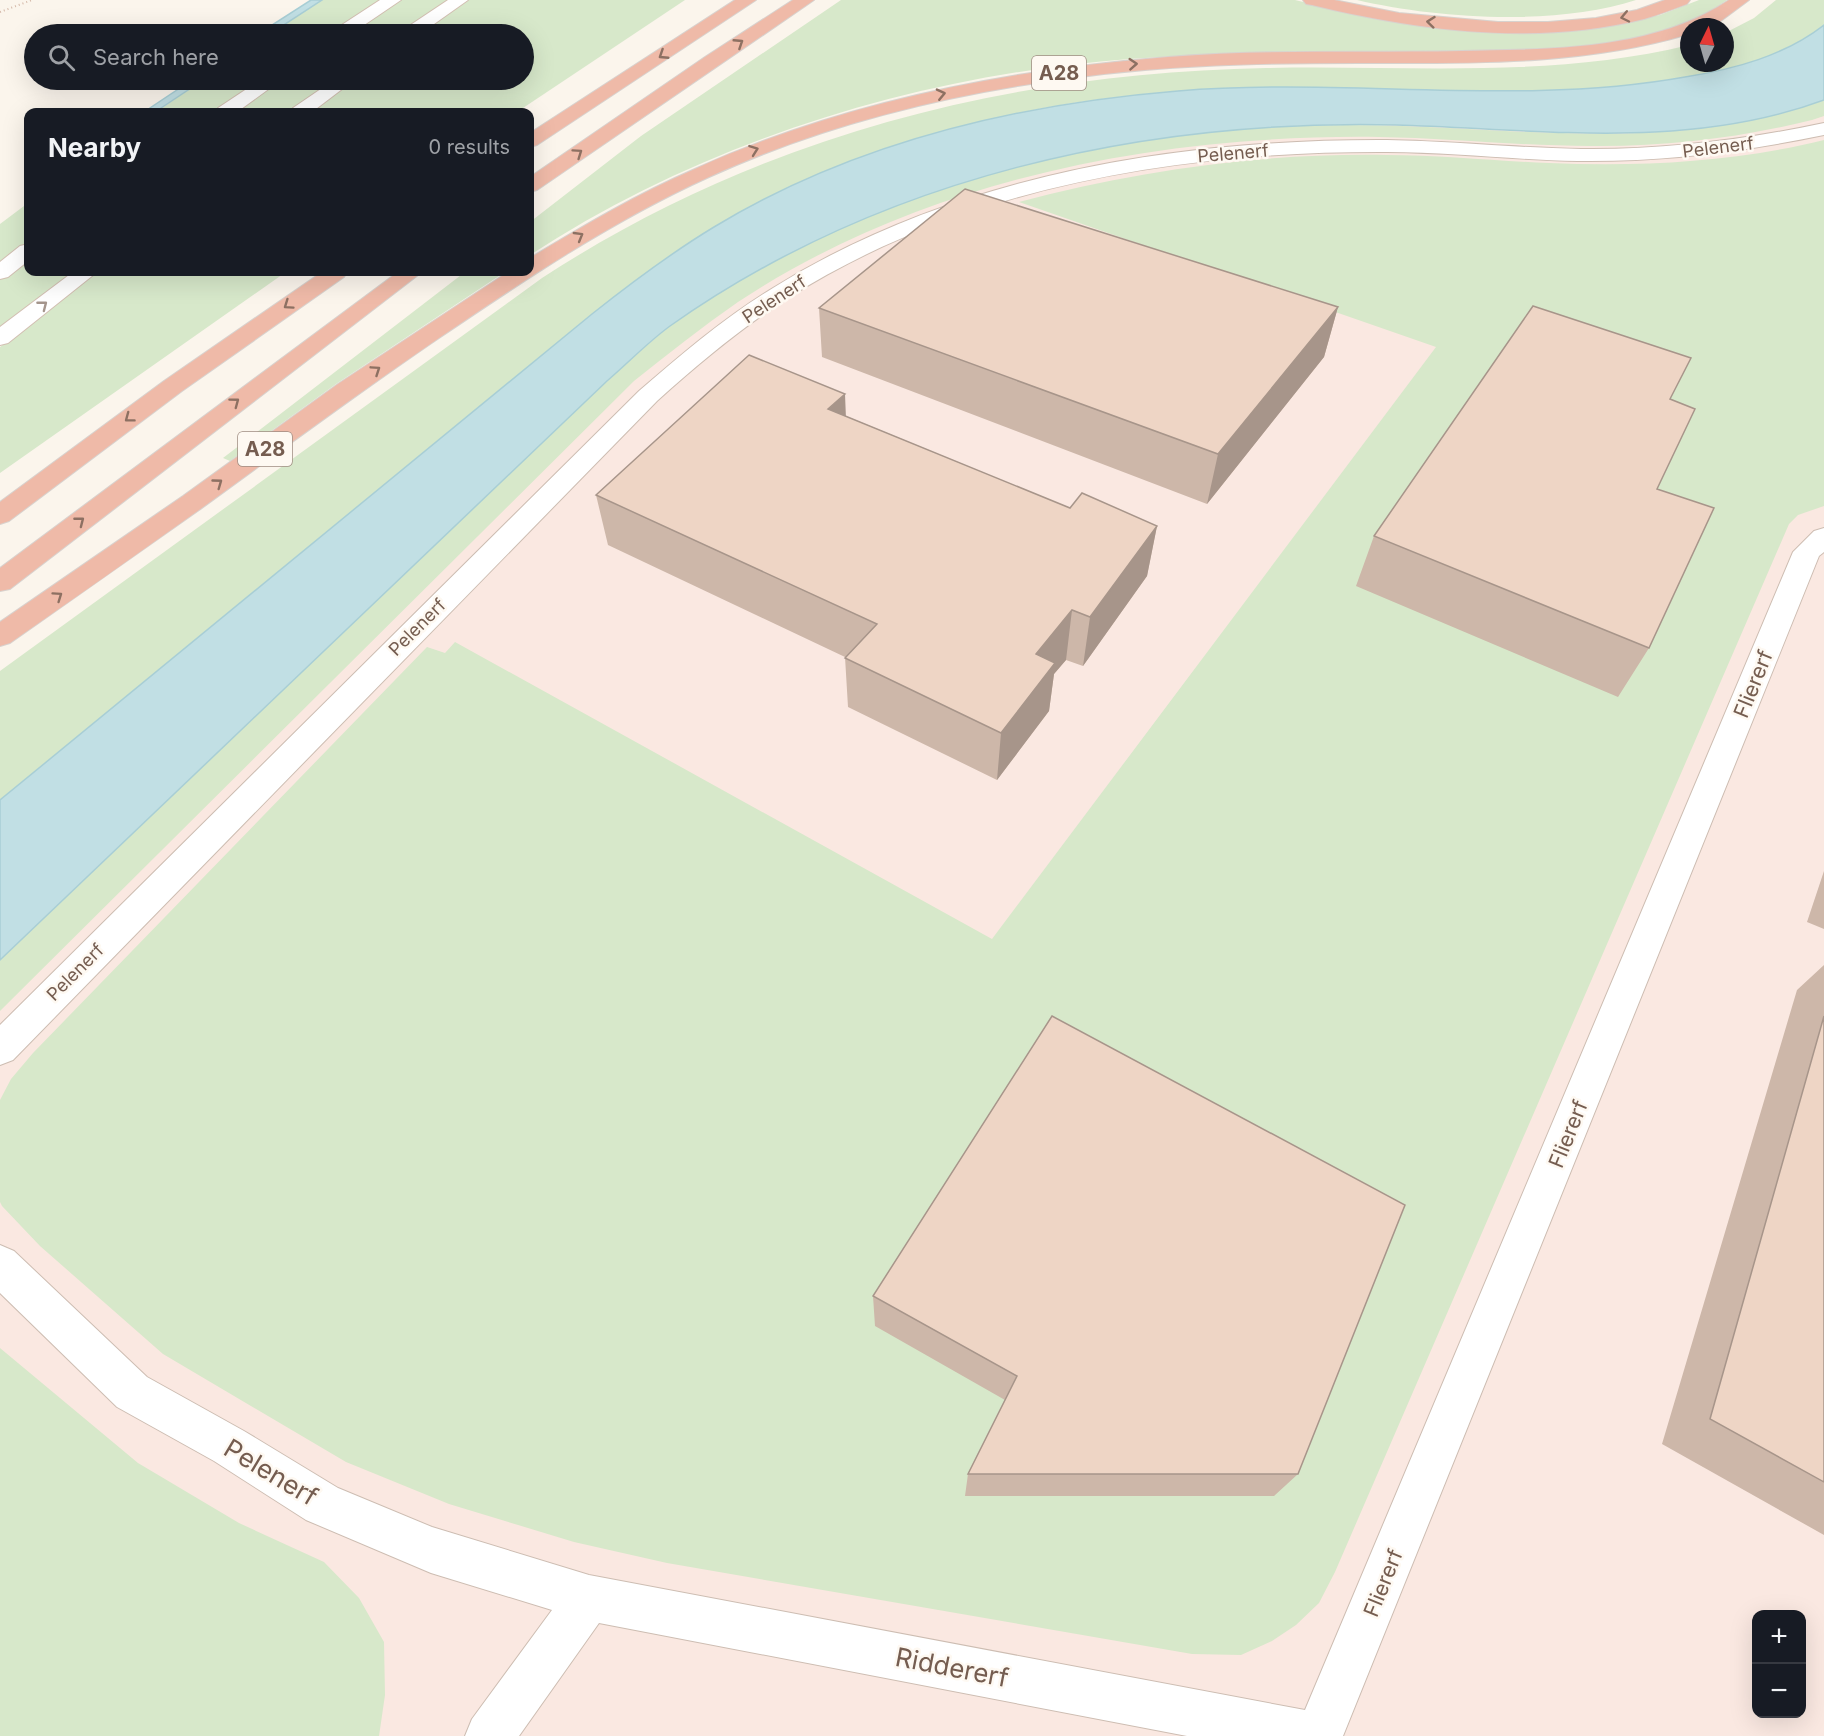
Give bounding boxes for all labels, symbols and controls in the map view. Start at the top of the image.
one-way arrow [1621,10,1631,23]
one-way arrow [1427,17,1436,29]
north arrow [1680,18,1734,72]
search box [24,24,534,90]
one-way arrow [732,39,743,50]
icon: search [45,41,78,74]
text: Search here [93,44,219,70]
one-way arrow [659,47,669,59]
road number: A28 [1032,56,1086,90]
one-way arrow [1129,58,1138,71]
one-way arrow [935,88,945,101]
text: Nearby [48,132,141,163]
street label: Pelenerf [1681,132,1755,162]
text: 0 results [428,135,510,159]
street label: Pelenerf [1196,139,1270,167]
one-way arrow [748,145,759,158]
one-way arrow [571,149,582,160]
one-way arrow [573,232,583,243]
street label: Pelenerf [738,271,810,327]
one-way arrow [283,298,294,309]
one-way arrow [36,301,47,312]
one-way arrow [370,365,380,377]
one-way arrow [228,399,239,410]
one-way arrow [125,411,136,422]
road number: A28 [238,432,292,466]
one-way arrow [211,480,222,491]
one-way arrow [73,517,84,528]
one-way arrow [52,592,63,603]
street label: Pelenerf [384,594,450,660]
street label: Fliererf [1728,646,1778,721]
street label: Pelenerf [42,939,108,1005]
street label: Fliererf [1543,1096,1593,1171]
street label: Pelenerf [219,1432,324,1512]
street label: Fliererf [1358,1545,1408,1620]
map controls [1752,1610,1806,1718]
button: + [1752,1610,1806,1664]
street label: Riddererf [893,1641,1011,1693]
button: − [1752,1664,1806,1718]

